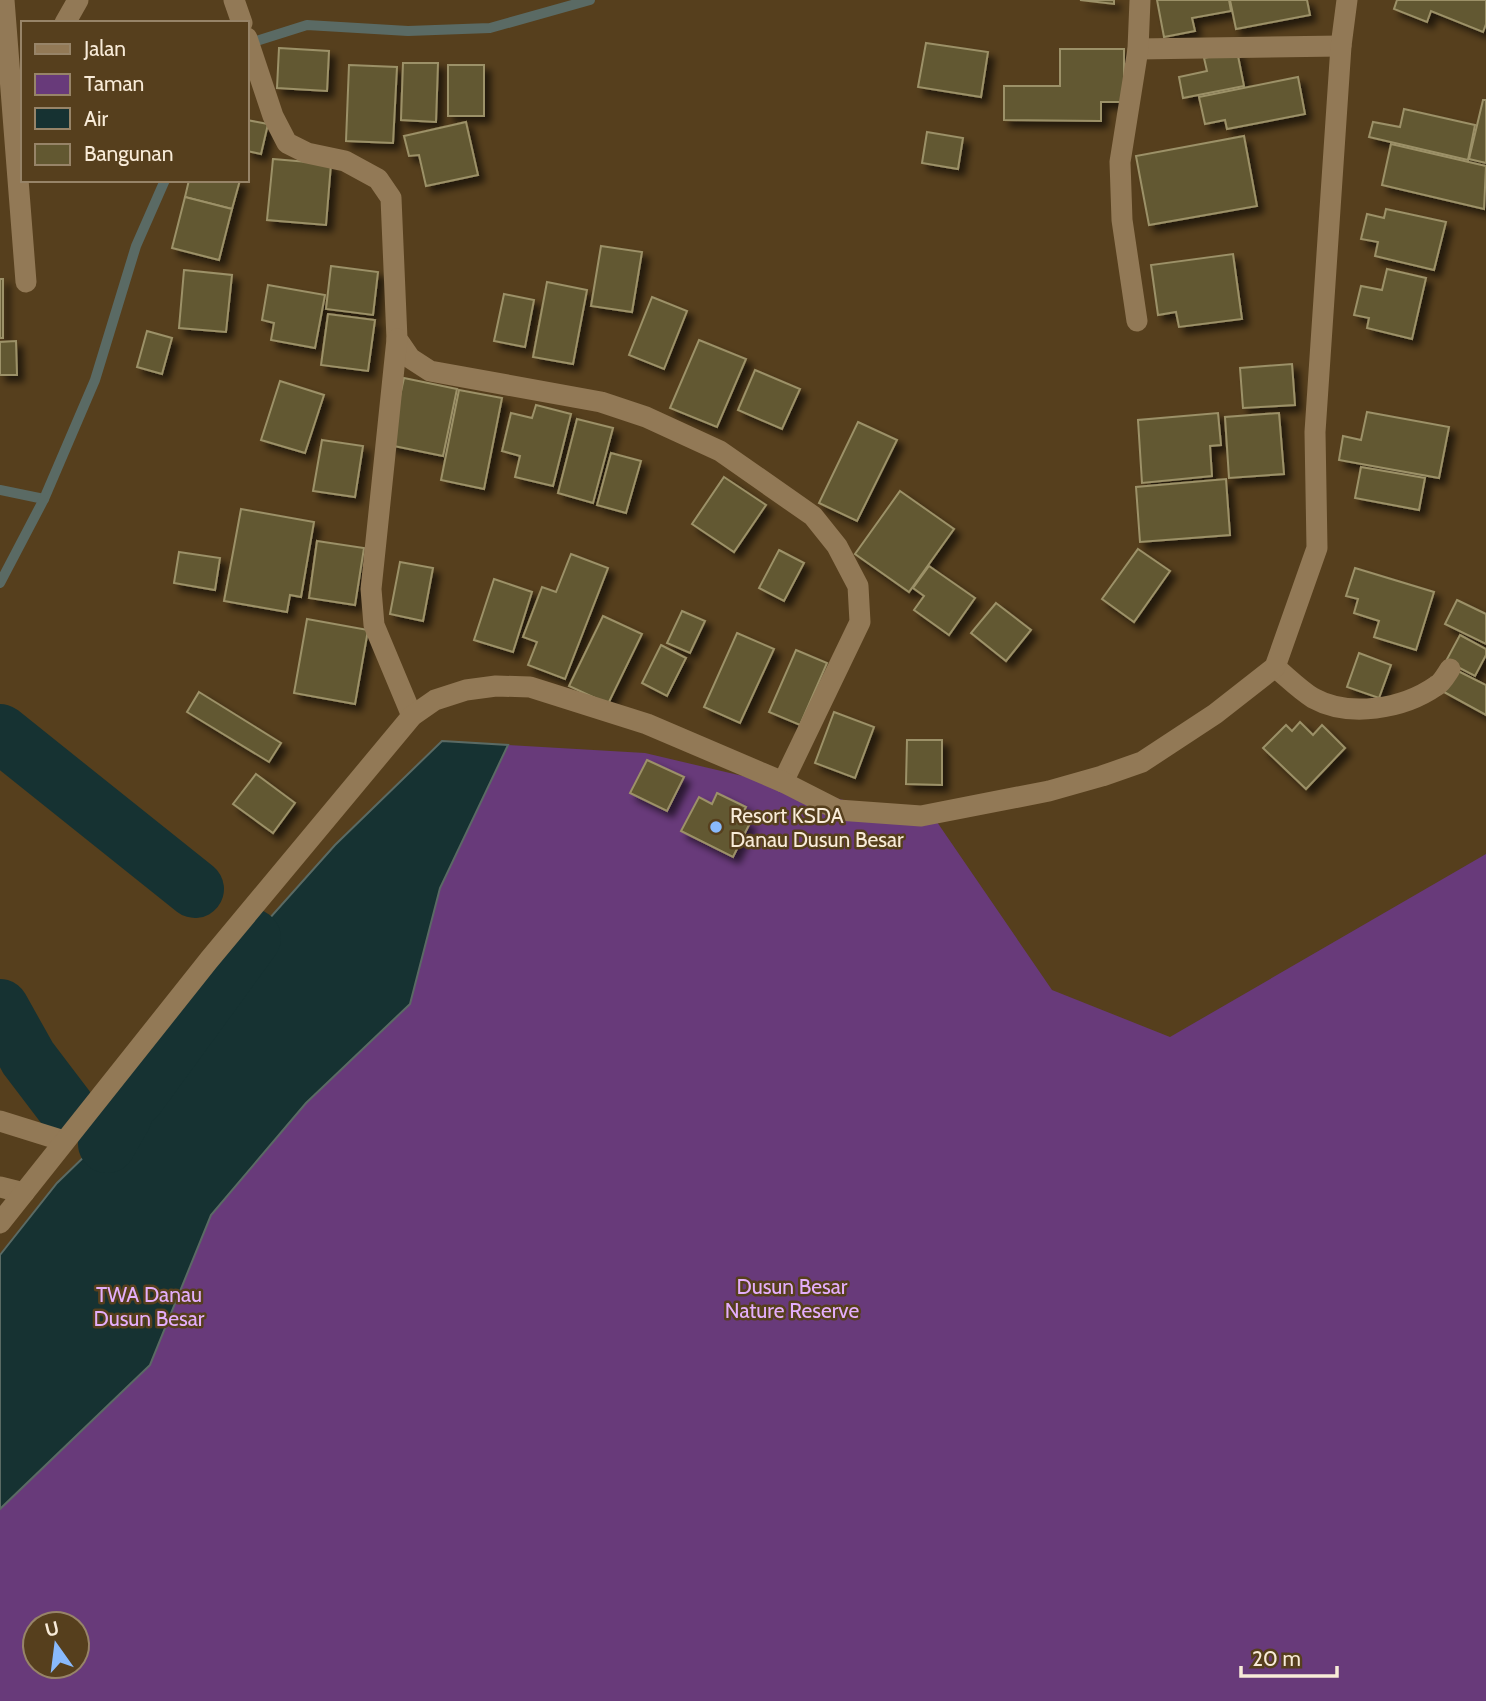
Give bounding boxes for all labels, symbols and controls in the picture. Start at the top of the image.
legend [21,21,248,182]
text: Jalan [83,36,126,61]
text: Taman [84,71,144,96]
text: Air [84,106,108,131]
text: Bangunan [84,141,173,166]
place label: Resort KSDA Danau Dusun Besar [730,803,904,852]
marker: Resort KSDA Danau Dusun Besar [708,819,724,835]
park label: Dusun Besar Nature Reserve [725,1274,859,1323]
park label: TWA Danau Dusun Besar [93,1282,205,1331]
north arrow [21,1610,91,1680]
text: U [43,1616,61,1642]
scale bar [1241,1634,1337,1678]
text: 20 m [1252,1646,1301,1671]

